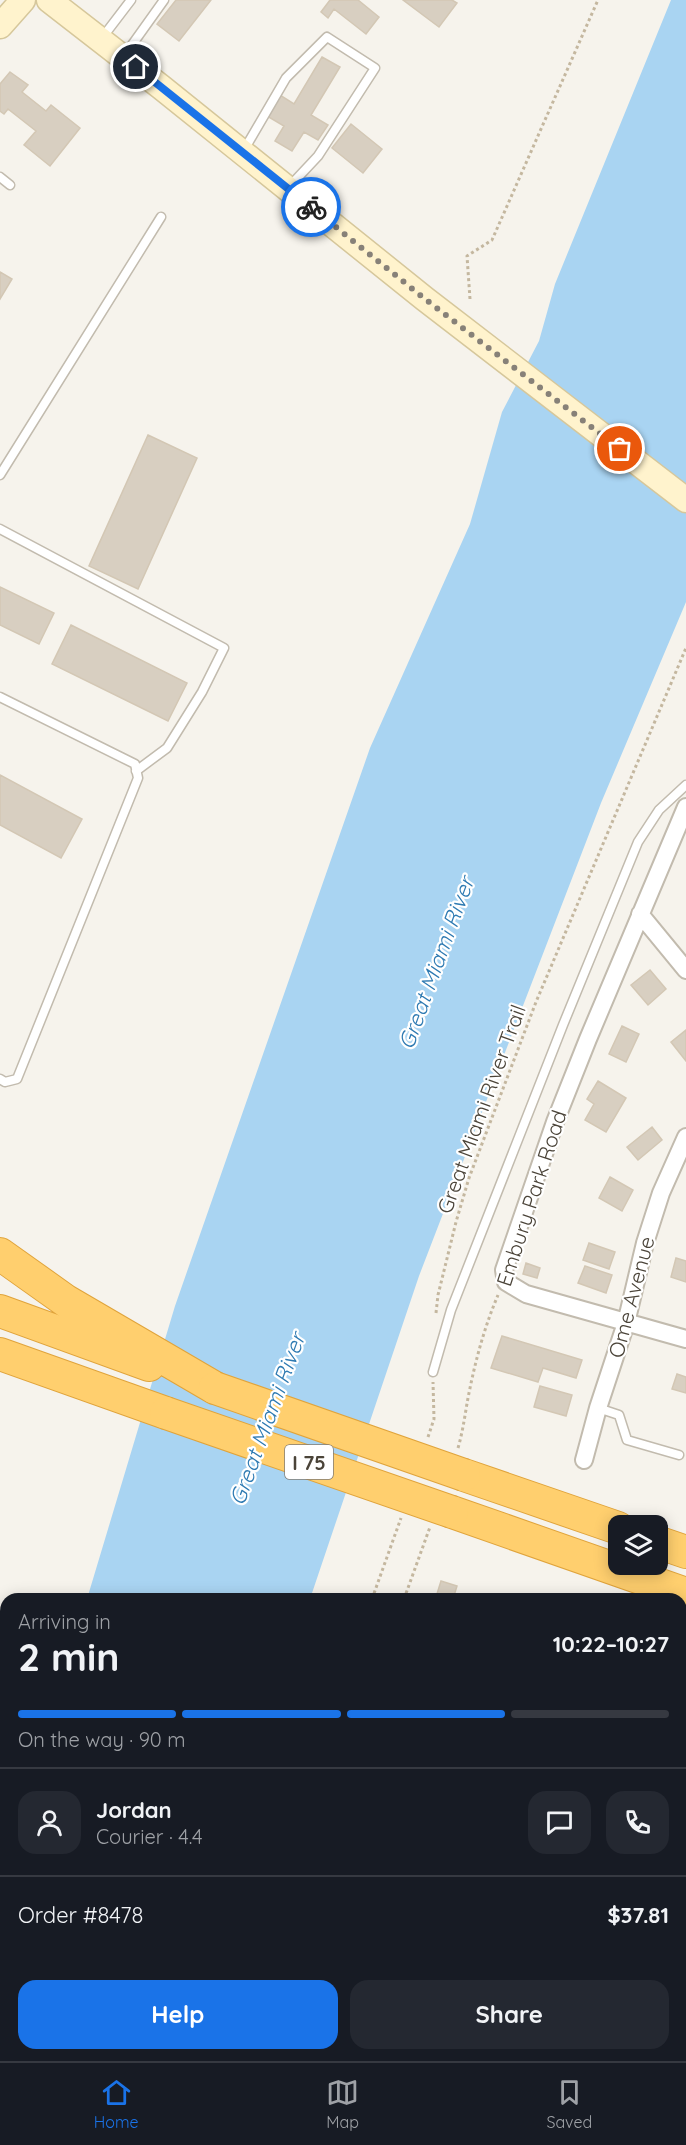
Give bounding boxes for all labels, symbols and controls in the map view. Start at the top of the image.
pin [110,41,161,92]
icon: home [119,50,152,83]
courier [281,177,341,237]
icon: bike [295,191,328,224]
pin [594,423,645,474]
icon: bag [603,432,636,465]
water label: Great Miami River [392,871,481,1053]
street label: Great Miami River Trail [431,1001,531,1217]
street label: Embury Park Road [490,1107,572,1289]
street label: Ome Avenue [602,1233,660,1361]
water label: Great Miami River [223,1327,312,1509]
road number: I 75 [285,1445,333,1479]
map controls [608,1515,668,1575]
button: layers [608,1515,668,1575]
text: Arriving in [18,1609,111,1634]
text: 10:22–10:27 [553,1630,669,1658]
text: 2 min [18,1632,120,1681]
text: On the way · 90 m [18,1727,185,1752]
button: person [18,1791,81,1854]
button: chat [528,1791,591,1854]
button: phone [606,1791,669,1854]
text: Jordan [96,1796,172,1824]
text: Courier · 4.4 [96,1824,202,1849]
text: Order #8478 [18,1901,143,1929]
text: $37.81 [607,1901,669,1929]
button: Help [18,1980,338,2049]
button: Share [350,1980,669,2049]
tab: Home [94,2076,139,2132]
tab: Map [326,2076,359,2132]
tab: Saved [547,2076,592,2132]

